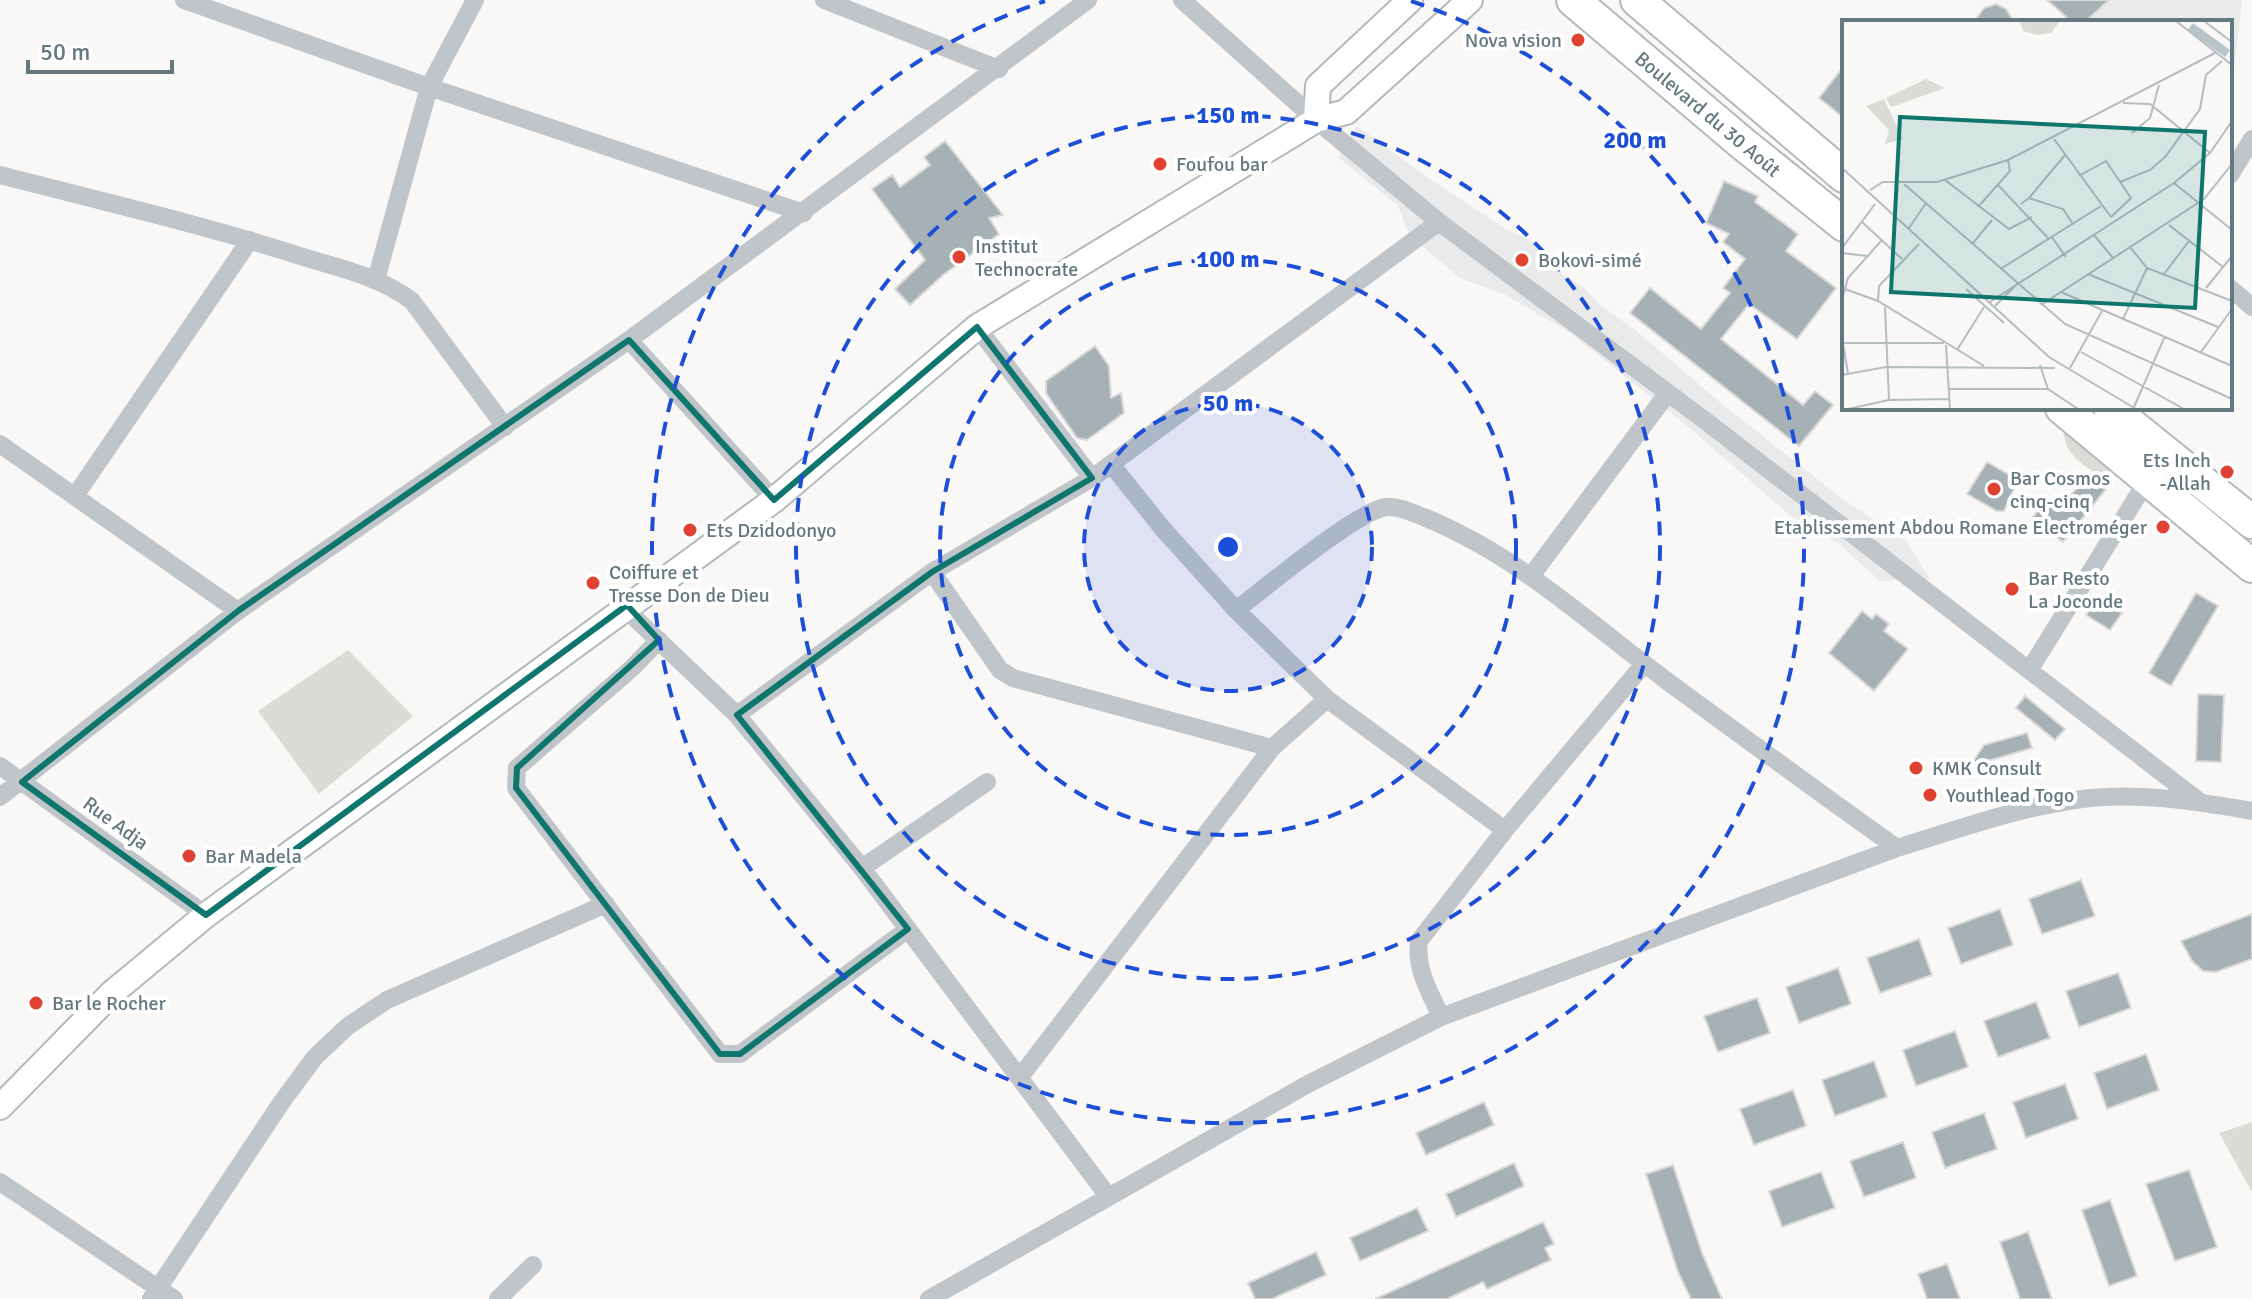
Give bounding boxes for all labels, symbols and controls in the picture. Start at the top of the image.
inset map [1842,20,2232,410]
scale bar [28,24,172,74]
place label: Nova vision [1465,28,1562,53]
marker: Nova vision [1569,31,1587,49]
text: 50 m [40,37,90,67]
street label: Boulevard du 30 Août [1630,46,1786,183]
text: 150 m [1196,100,1260,130]
text: 200 m [1603,125,1667,155]
place label: Foufou bar [1176,152,1268,177]
marker: Foufou bar [1151,155,1169,173]
place label: Institut Technocrate [975,234,1078,282]
text: 100 m [1196,244,1260,274]
marker: Institut Technocrate [950,248,968,266]
place label: Bokovi-simé [1538,248,1642,273]
marker: Bokovi-simé [1513,251,1531,269]
text: 50 m [1203,388,1253,418]
place label: Ets Inch -Allah [2143,448,2211,496]
marker: Ets Inch -Allah [2218,463,2236,481]
place label: Bar Cosmos cinq-cinq [2010,466,2110,514]
marker: Bar Cosmos cinq-cinq [1985,480,2003,498]
place label: Etablissement Abdou Romane Electroméger [1774,515,2148,540]
place label: Ets Dzidodonyo [706,518,836,543]
marker: Etablissement Abdou Romane Electroméger [2154,518,2172,536]
marker: Ets Dzidodonyo [681,521,699,539]
centre of rings [1214,533,1242,561]
place label: Coiffure et Tresse Don de Dieu [609,560,770,608]
place label: Bar Resto La Joconde [2028,566,2123,614]
marker: Coiffure et Tresse Don de Dieu [584,574,602,592]
marker: Bar Resto La Joconde [2003,580,2021,598]
place label: KMK Consult [1932,756,2042,781]
marker: KMK Consult [1907,759,1925,777]
place label: Youthlead Togo [1946,783,2074,808]
marker: Youthlead Togo [1921,786,1939,804]
street label: Rue Adja [78,791,153,856]
place label: Bar Madela [205,844,302,869]
marker: Bar Madela [180,847,198,865]
place label: Bar le Rocher [52,991,167,1016]
marker: Bar le Rocher [27,994,45,1012]

